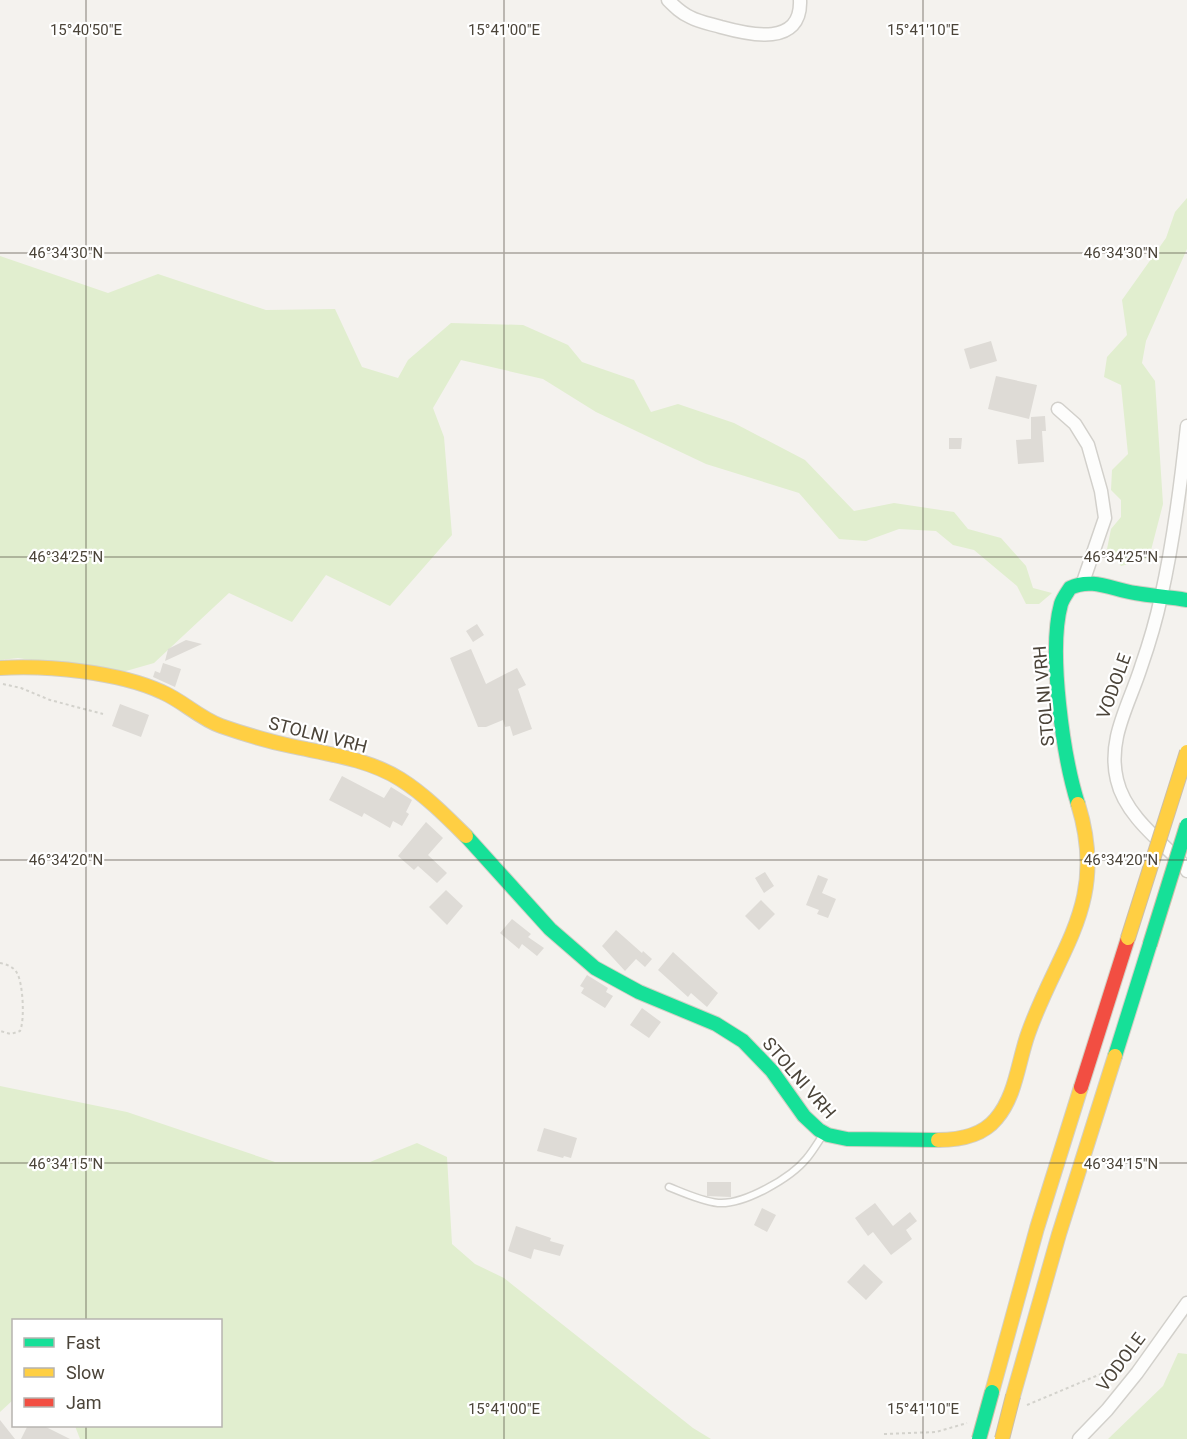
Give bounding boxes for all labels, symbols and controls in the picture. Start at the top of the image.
text: 15°40'50"E [50,21,123,39]
text: 15°41'00"E [468,21,541,39]
text: 15°41'10"E [887,21,960,39]
text: 46°34'30"N [29,244,103,262]
text: 46°34'30"N [1084,244,1158,262]
text: 46°34'25"N [29,548,103,566]
text: 46°34'25"N [1084,548,1158,566]
street label: STOLNI VRH [1029,645,1058,747]
street label: VODOLE [1092,650,1135,721]
street label: STOLNI VRH [267,712,370,757]
text: 46°34'20"N [29,851,103,869]
text: 46°34'20"N [1084,851,1158,869]
street label: STOLNI VRH [758,1033,840,1123]
text: 46°34'15"N [29,1155,103,1173]
text: 46°34'15"N [1084,1155,1158,1173]
legend [12,1319,222,1427]
street label: VODOLE [1092,1328,1149,1395]
text: Fast [66,1332,101,1353]
text: Slow [66,1362,105,1383]
text: Jam [66,1392,102,1413]
text: 15°41'00"E [468,1400,541,1418]
text: 15°41'10"E [887,1400,960,1418]

